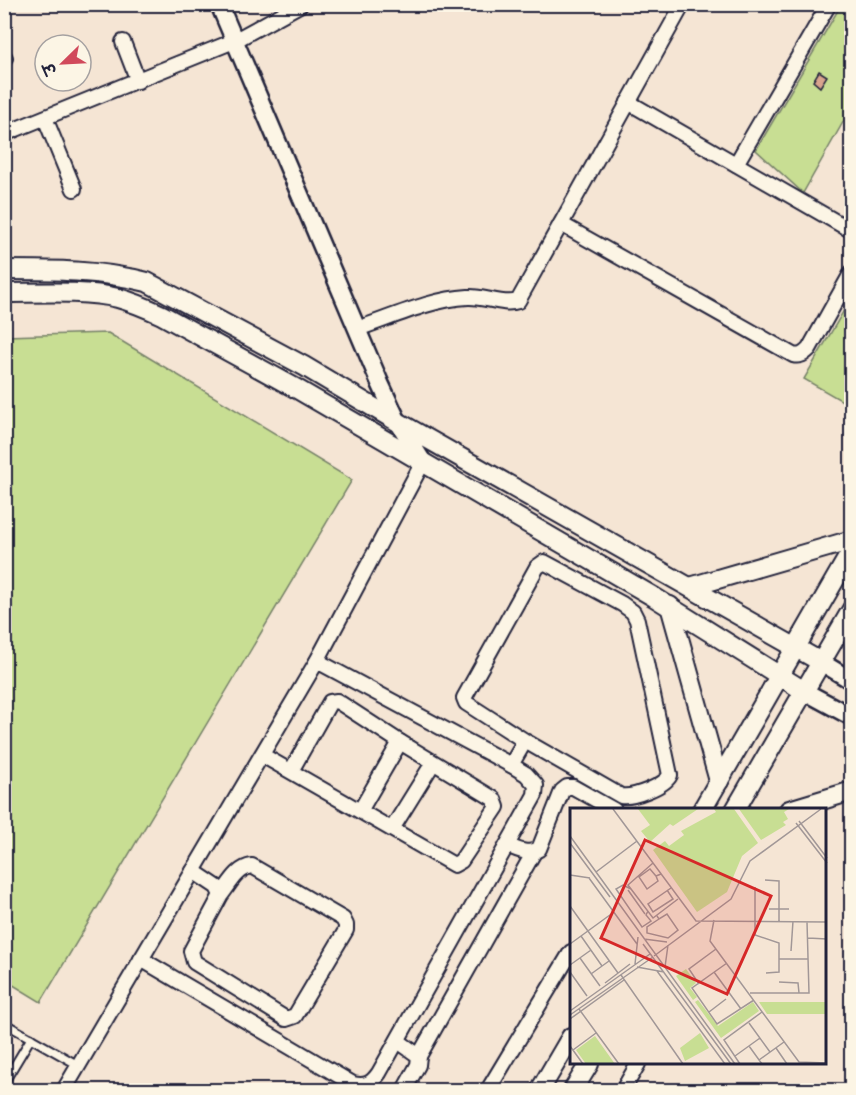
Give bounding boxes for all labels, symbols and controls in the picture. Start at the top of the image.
north arrow [33,33,93,93]
text: उ [38,58,63,79]
inset map [570,808,826,1065]

